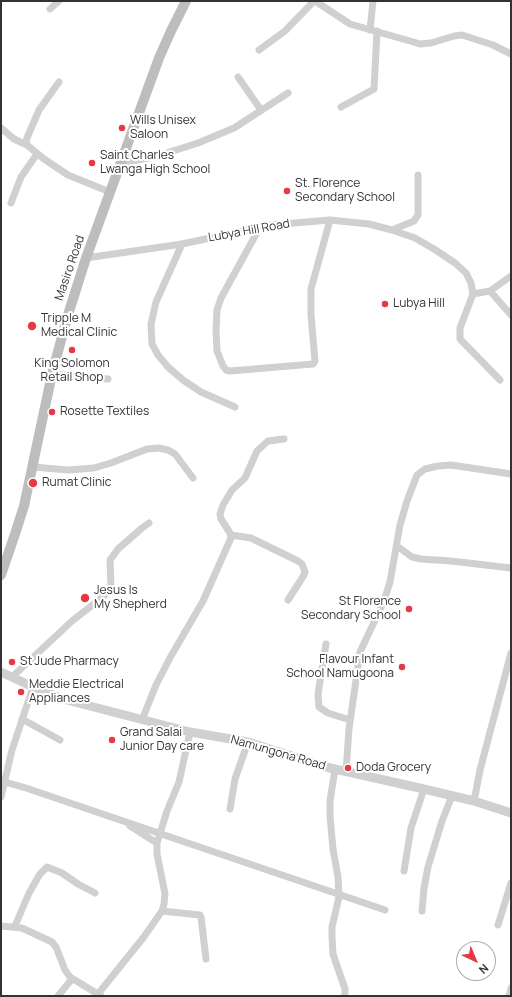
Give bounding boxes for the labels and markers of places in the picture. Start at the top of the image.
place label: Wills Unisex Saloon [130,114,196,142]
marker: Wills Unisex Saloon [117,123,127,133]
place label: Saint Charles Lwanga High School [100,149,210,177]
marker: Saint Charles Lwanga High School [87,158,97,168]
place label: St. Florence Secondary School [295,177,395,205]
marker: St. Florence Secondary School [282,186,292,196]
place label: Lubya Hill [393,297,445,311]
marker: Lubya Hill [380,299,390,309]
place label: Tripple M Medical Clinic [41,312,117,340]
marker: Tripple M Medical Clinic [26,320,38,332]
marker: King Solomon Retail Shop [67,345,77,355]
place label: King Solomon Retail Shop [34,357,110,385]
place label: Rosette Textiles [60,405,149,419]
marker: Rosette Textiles [47,407,57,417]
place label: Rumat Clinic [42,476,112,490]
marker: Rumat Clinic [27,477,39,489]
place label: Jesus Is My Shepherd [94,584,167,612]
marker: Jesus Is My Shepherd [79,592,91,604]
place label: St Florence Secondary School [301,595,401,623]
marker: St Florence Secondary School [404,604,414,614]
place label: Flavour Infant School Namugoona [286,653,394,681]
place label: St Jude Pharmacy [20,655,119,669]
marker: St Jude Pharmacy [7,657,17,667]
marker: Flavour Infant School Namugoona [397,662,407,672]
place label: Meddie Electrical Appliances [29,678,124,706]
marker: Meddie Electrical Appliances [16,687,26,697]
place label: Grand Salai Junior Day care [120,726,204,754]
marker: Grand Salai Junior Day care [107,735,117,745]
place label: Doda Grocery [356,761,431,775]
marker: Doda Grocery [343,763,353,773]

